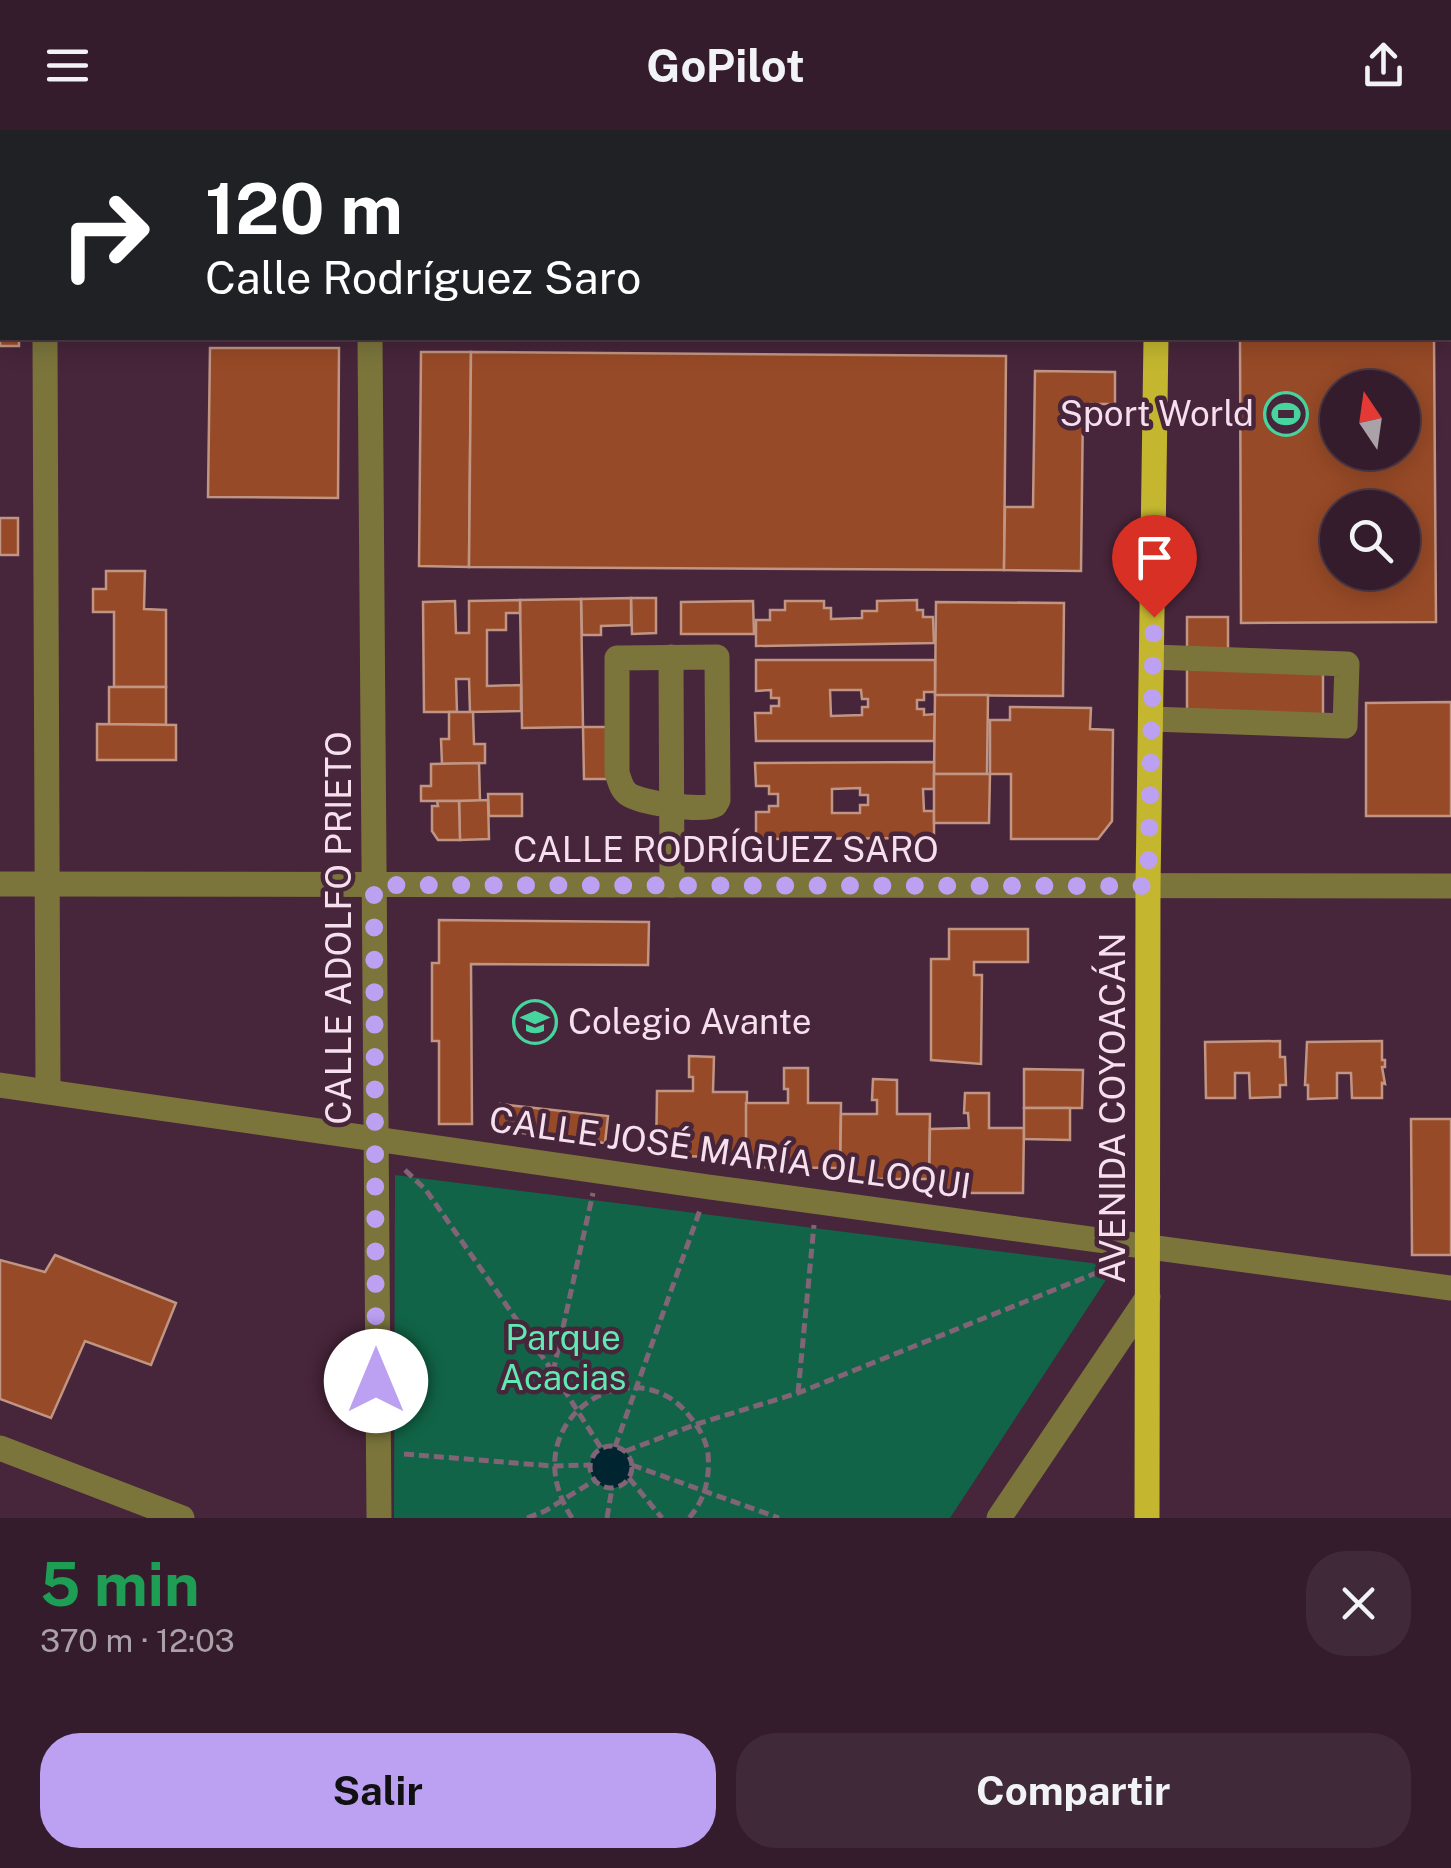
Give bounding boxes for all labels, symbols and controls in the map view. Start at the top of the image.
icon: menu [40,38,95,93]
icon: share [1356,38,1411,93]
text: GoPilot [646,39,805,92]
text: 120 m [205,167,403,250]
icon: right [40,170,170,300]
text: Calle Rodríguez Saro [205,251,641,304]
north arrow [1320,370,1420,470]
map controls [1320,370,1420,590]
sports icon: Sport World [1263,391,1309,437]
place label: Sport World [1060,393,1254,434]
button: search [1320,490,1420,590]
pin [1112,515,1197,618]
icon: arrive [1127,530,1182,585]
street label: CALLE ADOLFO PRIETO [318,731,359,1125]
street label: CALLE RODRÍGUEZ SARO [513,828,939,870]
street label: AVENIDA COYOACÁN [1091,932,1133,1284]
school or university icon: Colegio Avante [512,999,558,1045]
place label: Colegio Avante [568,1001,812,1042]
street label: CALLE JOSÉ MARÍA OLLOQUI [487,1097,974,1207]
park label: Parque Acacias [500,1317,626,1398]
position arrow [324,1329,428,1433]
text: 5 min [40,1549,200,1620]
button: close [1306,1551,1411,1656]
text: 370 m · 12:03 [40,1622,235,1659]
button: Salir [40,1733,716,1848]
button: Compartir [736,1733,1411,1848]

